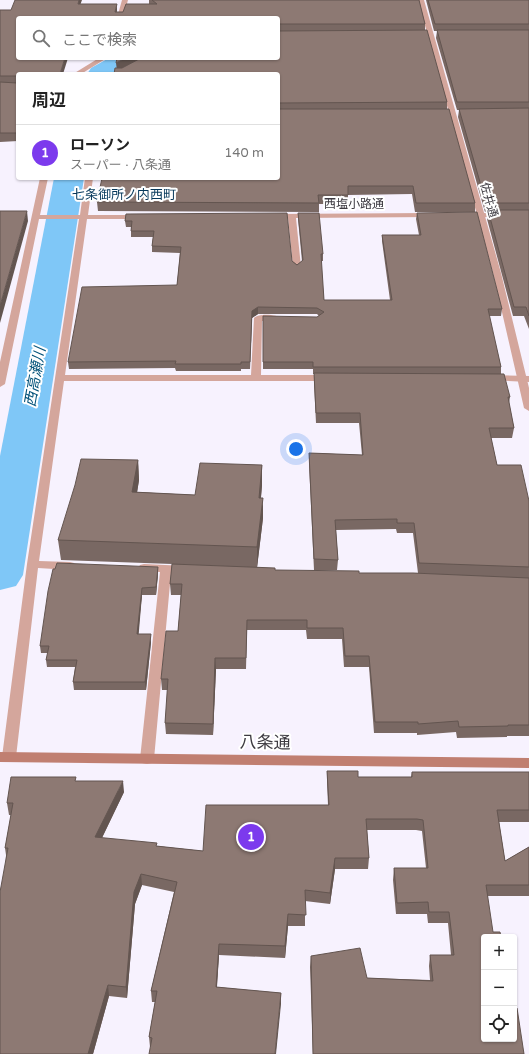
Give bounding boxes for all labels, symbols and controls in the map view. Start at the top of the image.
search box [16,16,280,60]
icon: search [30,27,52,49]
text: ここで検索 [62,31,137,49]
text: 周辺 [32,90,66,111]
text: ローソン [70,136,130,154]
text: 1 [41,145,49,161]
text: 140 m [224,145,264,161]
text: スーパー · 八条通 [70,157,171,173]
street label: 佐井通 [477,181,501,219]
district label: 七条御所ノ内西町 [72,187,176,203]
street label: 西塩小路通 [324,197,384,211]
water label: 西高瀬川 [21,344,49,408]
your location [286,439,306,459]
street label: 八条通 [239,732,291,753]
pin: 1 [238,822,264,852]
map controls [481,934,517,1042]
button: + [481,934,517,970]
button: − [481,970,517,1006]
button: locate [481,1006,517,1042]

